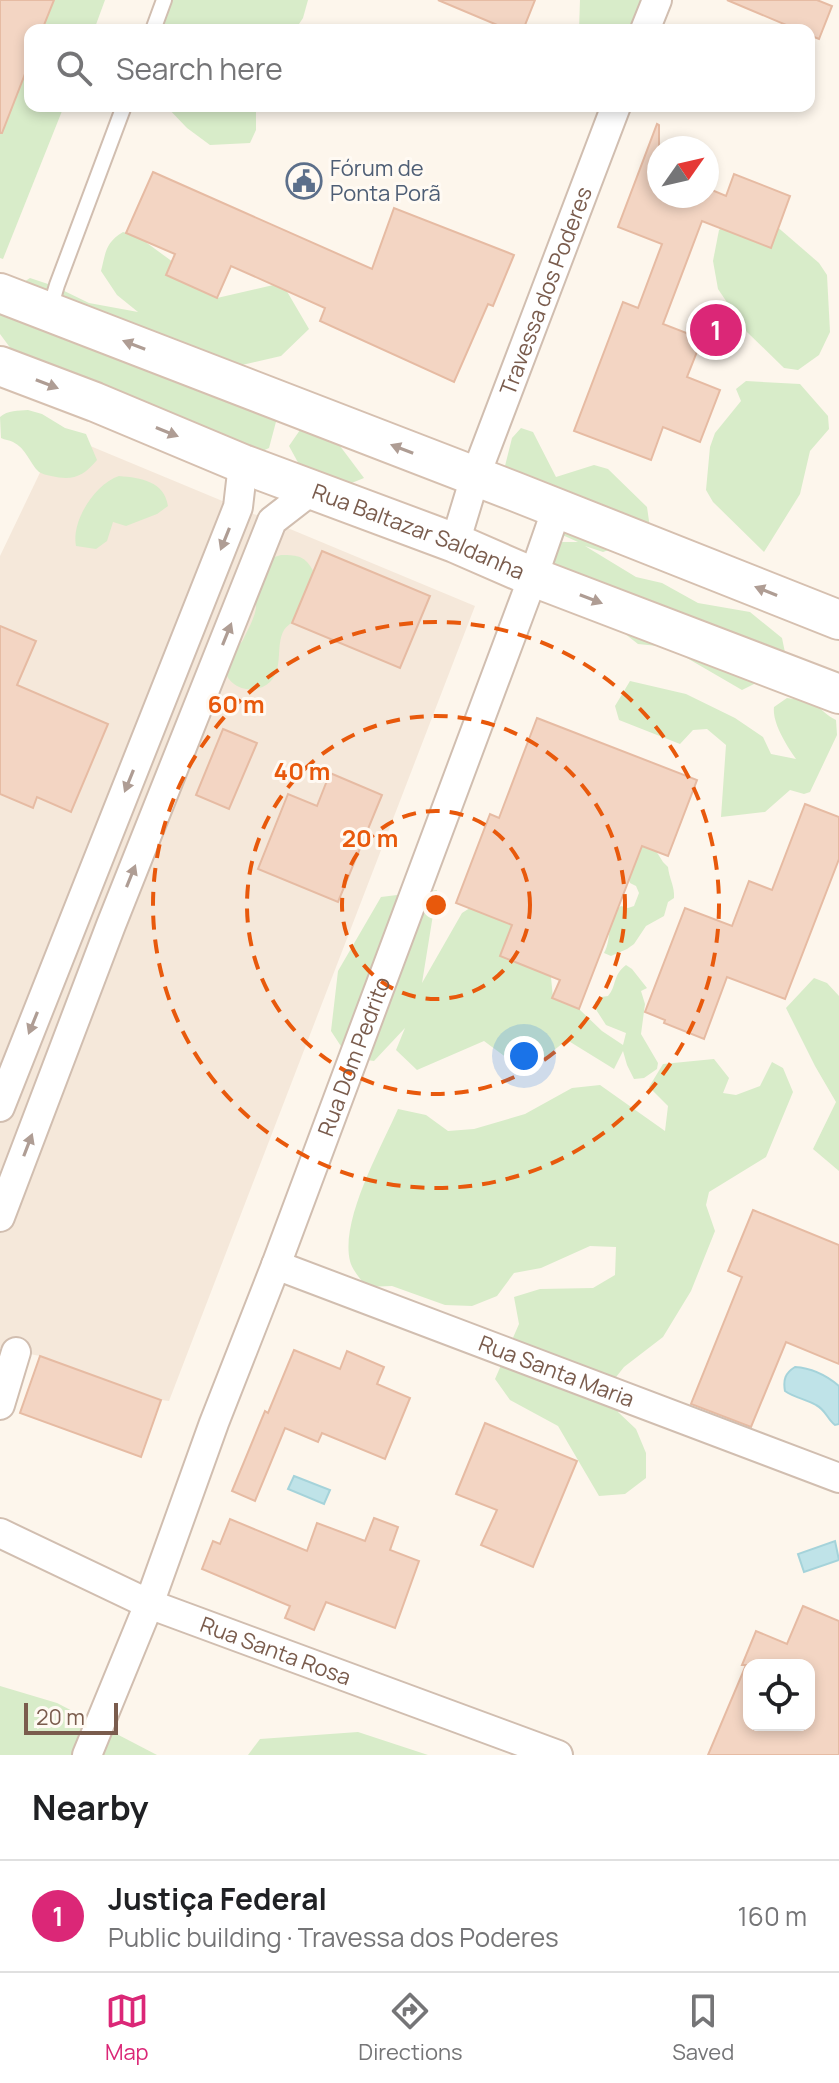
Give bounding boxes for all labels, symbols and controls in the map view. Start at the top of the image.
search box [24,24,815,112]
icon: search [52,46,96,90]
text: Search here [116,48,283,89]
north arrow [647,136,719,208]
place label: Fórum de Ponta Porã [330,153,441,208]
public building icon: Fórum de Ponta Porã [285,162,323,200]
street label: Travessa dos Poderes [492,182,599,400]
pin: 1 [690,300,742,360]
one-way arrow [122,339,146,352]
one-way arrow [35,378,59,391]
one-way arrow [155,425,179,438]
one-way arrow [390,442,414,455]
street label: Rua Baltazar Saldanha [308,476,529,587]
one-way arrow [218,527,231,551]
one-way arrow [754,584,778,597]
one-way arrow [579,593,603,606]
one-way arrow [221,622,234,646]
text: 60 m [207,687,265,720]
text: 40 m [274,754,330,787]
one-way arrow [122,769,135,793]
text: 20 m [342,821,398,854]
one-way arrow [125,864,138,888]
centre of rings [422,891,450,919]
street label: Rua Dom Pedrito [310,972,397,1140]
one-way arrow [27,1011,40,1035]
your location [504,1036,544,1076]
one-way arrow [22,1132,35,1156]
street label: Rua Santa Maria [475,1328,639,1414]
street label: Rua Santa Rosa [196,1609,355,1692]
map controls [743,1659,815,1731]
button: locate [743,1659,815,1731]
scale bar [24,1699,118,1735]
text: 20 m [36,1702,85,1732]
text: Nearby [32,1784,148,1830]
text: Justiça Federal [108,1878,327,1919]
text: 1 [52,1898,64,1934]
text: 160 m [738,1898,807,1934]
text: Public building · Travessa dos Poderes [108,1919,559,1955]
tab: Map [105,1989,149,2067]
tab: Directions [358,1989,463,2067]
tab: Saved [672,1989,734,2067]

